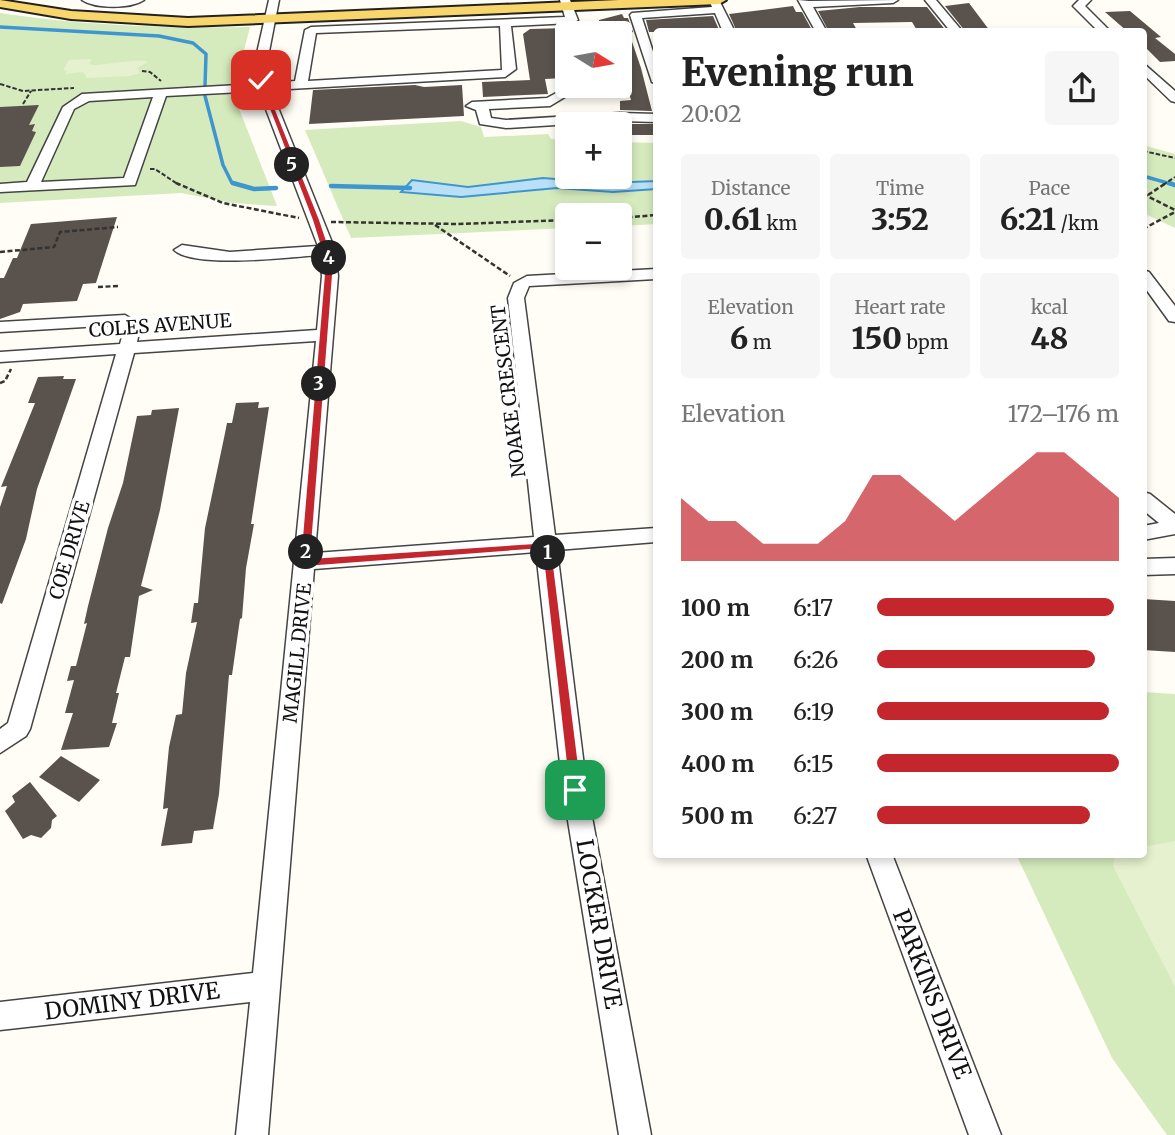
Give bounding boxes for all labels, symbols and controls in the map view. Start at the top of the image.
north arrow [555,21,632,98]
map controls [555,21,632,280]
text: Evening run [681,49,914,96]
pin [231,50,291,110]
button: share [1045,51,1119,125]
icon: check [242,61,280,99]
text: 20:02 [681,99,742,128]
button: + [555,112,632,189]
pin: 5 [274,148,310,182]
text: 5 [286,152,297,176]
text: Distance [711,176,790,200]
text: Time [876,176,924,200]
text: Pace [1029,176,1070,200]
text: 0.61 [704,200,762,238]
text: 3:52 [871,200,929,238]
text: 6:21 [1000,200,1056,238]
button: − [555,203,632,280]
text: km [762,211,797,235]
text: /km [1056,211,1099,235]
pin: 4 [312,240,346,276]
text: 4 [322,245,335,269]
text: Elevation [708,295,794,319]
text: Heart rate [855,295,945,319]
text: kcal [1031,295,1068,319]
street label: NOAKE CRESCENT [485,303,531,479]
street label: COLES AVENUE [88,308,232,342]
text: 6 [730,319,748,357]
text: 150 [851,319,902,357]
text: 48 [1030,319,1068,357]
text: m [748,330,772,354]
text: bpm [902,330,949,354]
pin: 3 [302,366,336,402]
text: 3 [313,371,324,395]
text: Elevation [681,399,785,428]
text: 172–176 m [1008,399,1119,428]
street label: COE DRIVE [43,498,95,602]
pin: 2 [288,534,324,570]
pin: 1 [530,536,566,570]
text: 2 [300,539,311,563]
text: 1 [543,540,552,564]
street label: MAGILL DRIVE [278,582,316,724]
text: 100 m [681,593,750,622]
text: 6:17 [793,593,833,622]
text: 200 m [681,645,753,674]
text: 6:26 [793,645,838,674]
text: 300 m [681,697,753,726]
text: 6:19 [793,697,834,726]
text: 400 m [681,749,755,778]
text: 6:15 [793,749,834,778]
pin [545,760,605,820]
icon: arrive [556,771,594,809]
text: 500 m [681,801,753,830]
text: 6:27 [793,801,837,830]
street label: LOCKER DRIVE [570,837,629,1011]
street label: PARKINS DRIVE [887,905,978,1083]
street label: DOMINY DRIVE [43,975,222,1026]

